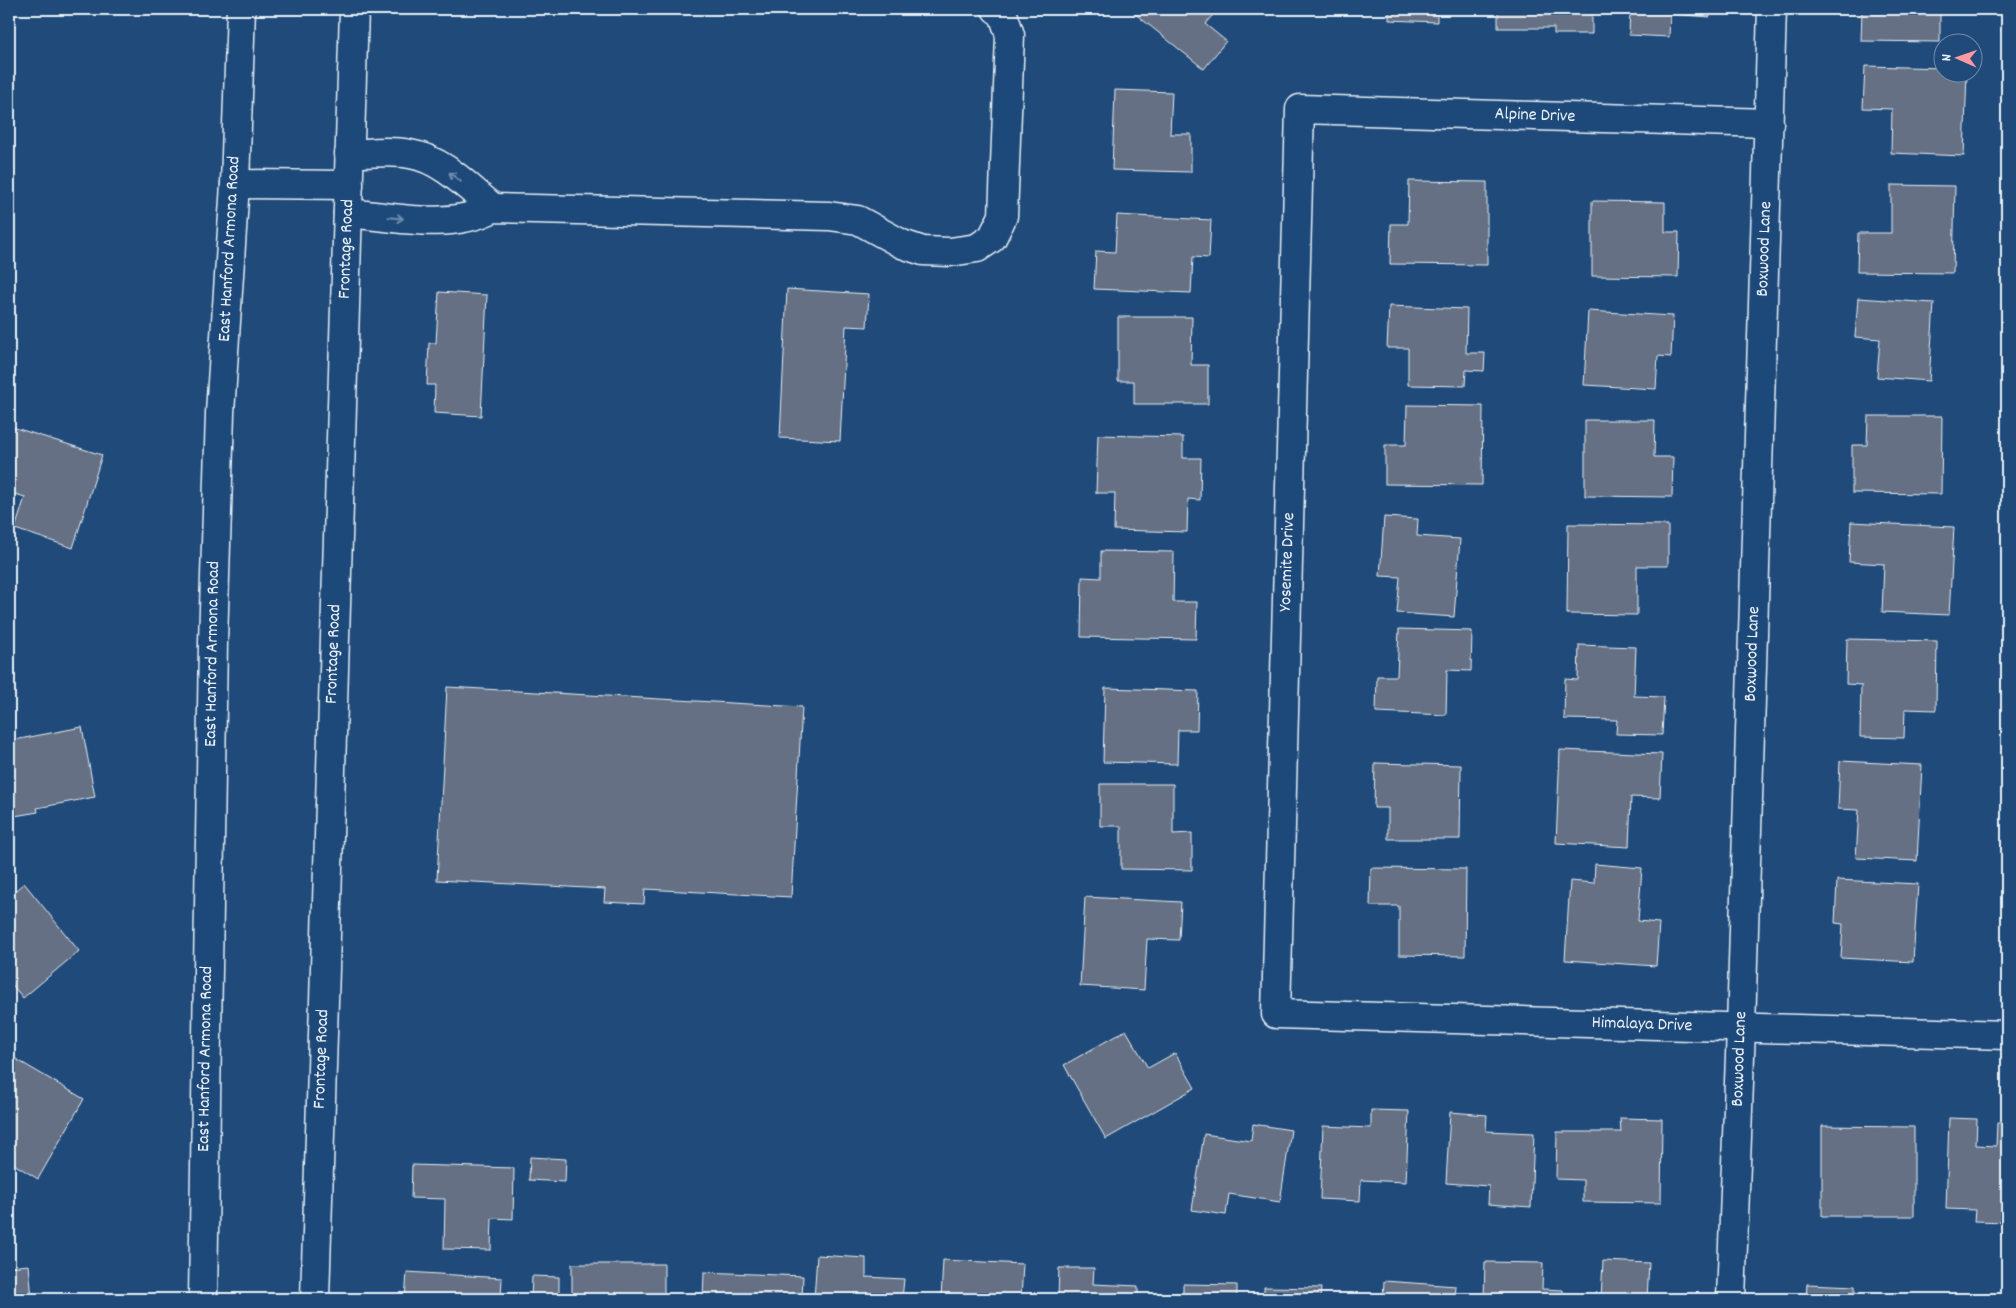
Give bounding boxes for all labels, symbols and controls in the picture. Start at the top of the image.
north arrow [1934,32,1984,82]
text: N [1937,54,1957,61]
street label: Alpine Drive [1494,102,1576,130]
street label: East Hanford Armona Road [213,155,247,343]
one-way arrow [449,172,462,183]
street label: Frontage Road [333,199,361,299]
street label: Boxwood Lane [1751,201,1779,297]
one-way arrow [388,213,404,222]
street label: Yosemite Drive [1274,512,1302,612]
street label: East Hanford Armona Road [199,561,227,747]
street label: Frontage Road [320,604,348,704]
street label: Boxwood Lane [1739,606,1767,702]
street label: East Hanford Armona Road [192,966,220,1152]
street label: Frontage Road [308,1009,336,1109]
street label: Himalaya Drive [1591,1011,1693,1039]
street label: Boxwood Lane [1726,1011,1754,1107]

